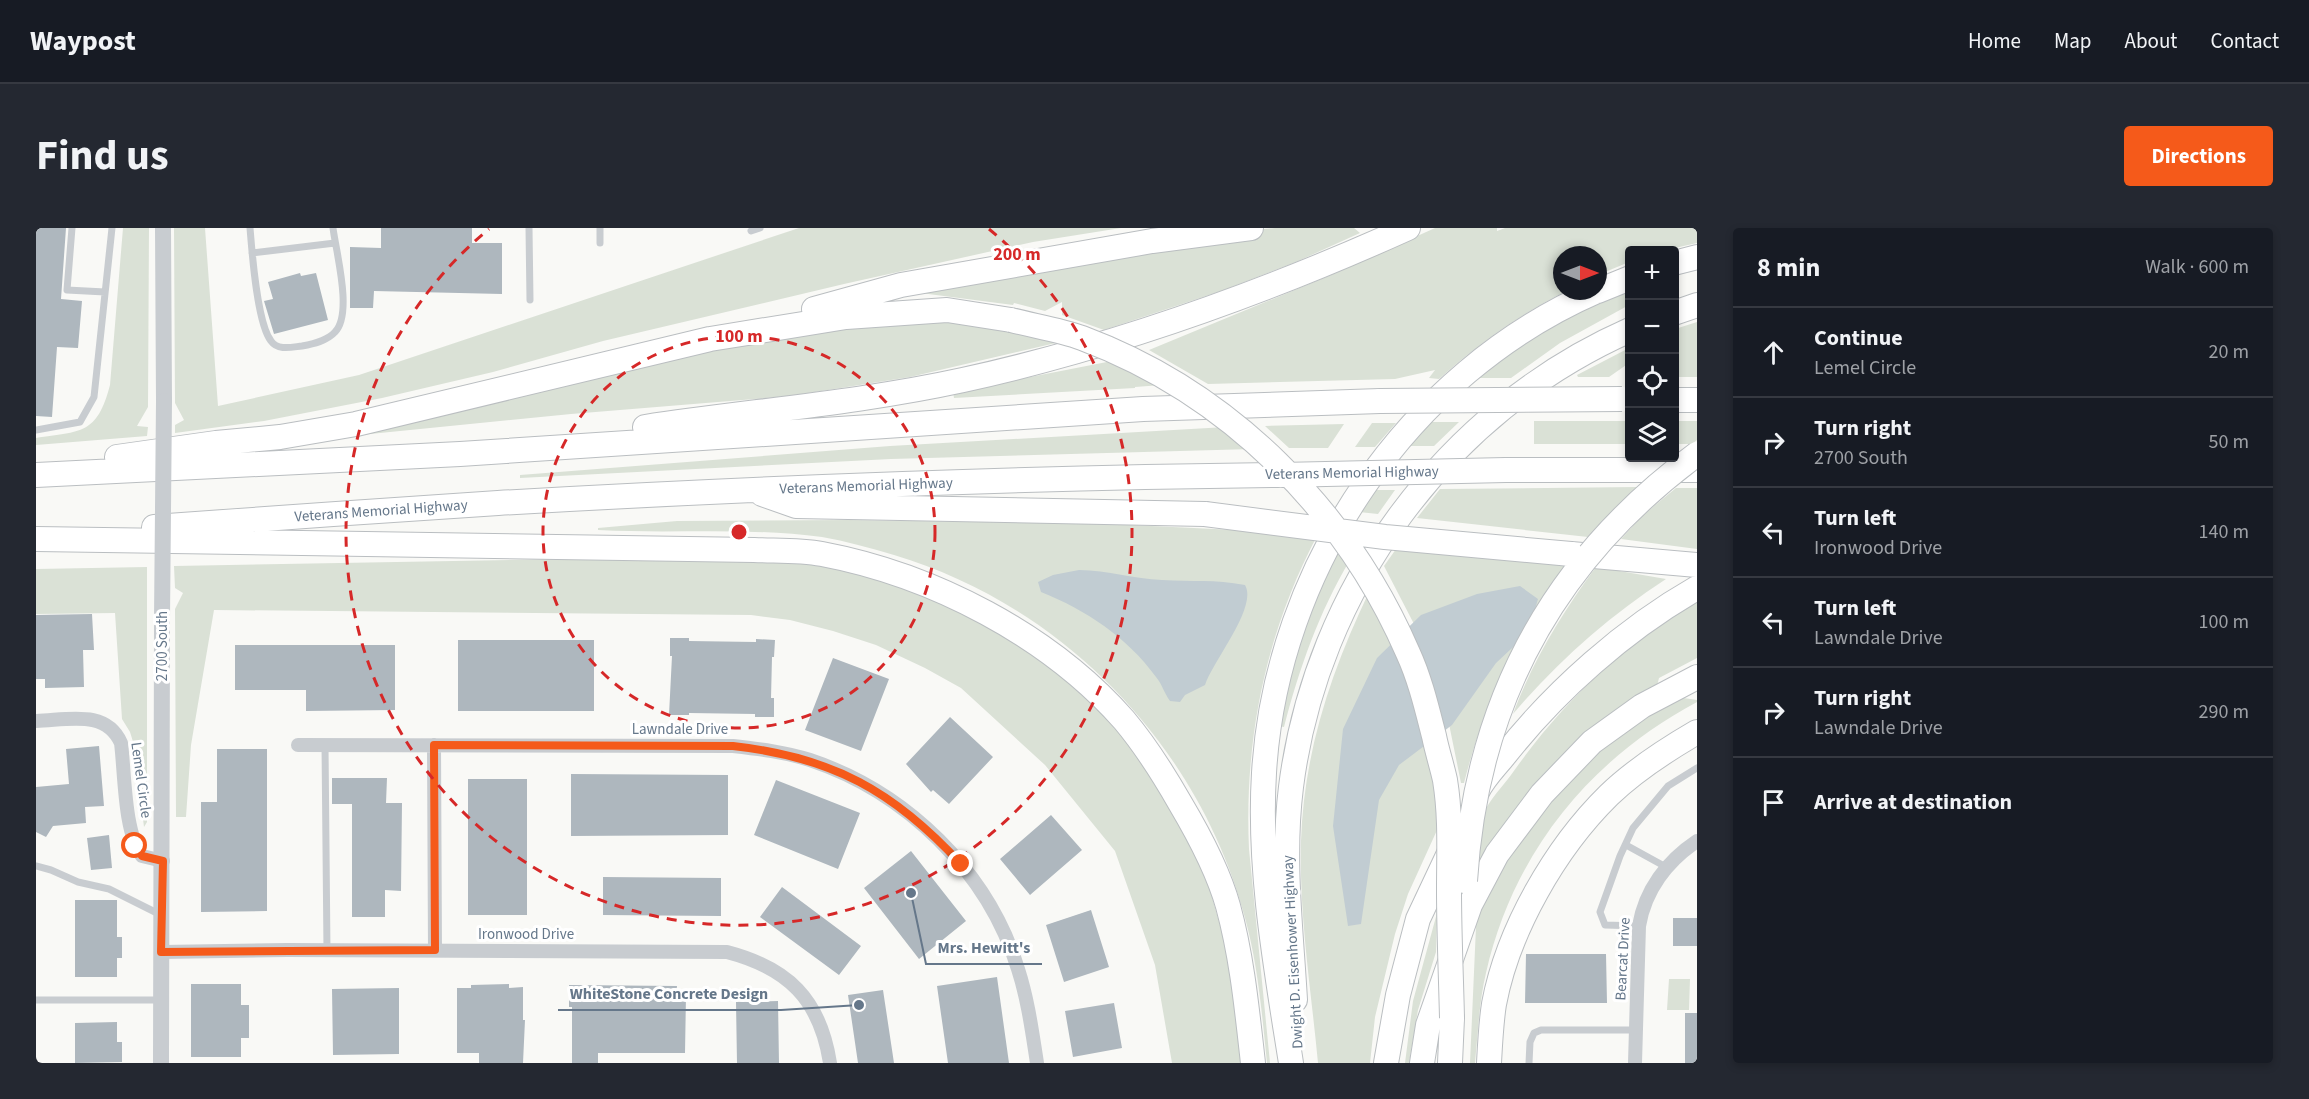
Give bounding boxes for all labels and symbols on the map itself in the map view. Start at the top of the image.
text: 200 m [993,242,1041,267]
north arrow [1553,246,1607,300]
text: 100 m [715,324,763,349]
street label: Veterans Memorial Highway [1265,461,1439,485]
street label: Veterans Memorial Highway [779,472,953,500]
street label: Veterans Memorial Highway [294,494,468,528]
centre of rings [729,522,749,542]
street label: 2700 South [152,611,173,681]
street label: Lawndale Drive [632,719,728,740]
street label: Lemel Circle [125,741,157,819]
route start [121,832,147,858]
route end [947,850,973,876]
street label: Dwight D. Eisenhower Highway [1277,855,1309,1049]
street label: Bearcat Drive [1610,917,1636,1001]
street label: Ironwood Drive [478,924,574,945]
callout: Mrs. Hewitt's [926,930,1042,964]
text: Mrs. Hewitt's [938,937,1030,959]
callout: WhiteStone Concrete Design [558,976,781,1010]
text: WhiteStone Concrete Design [570,983,768,1005]

